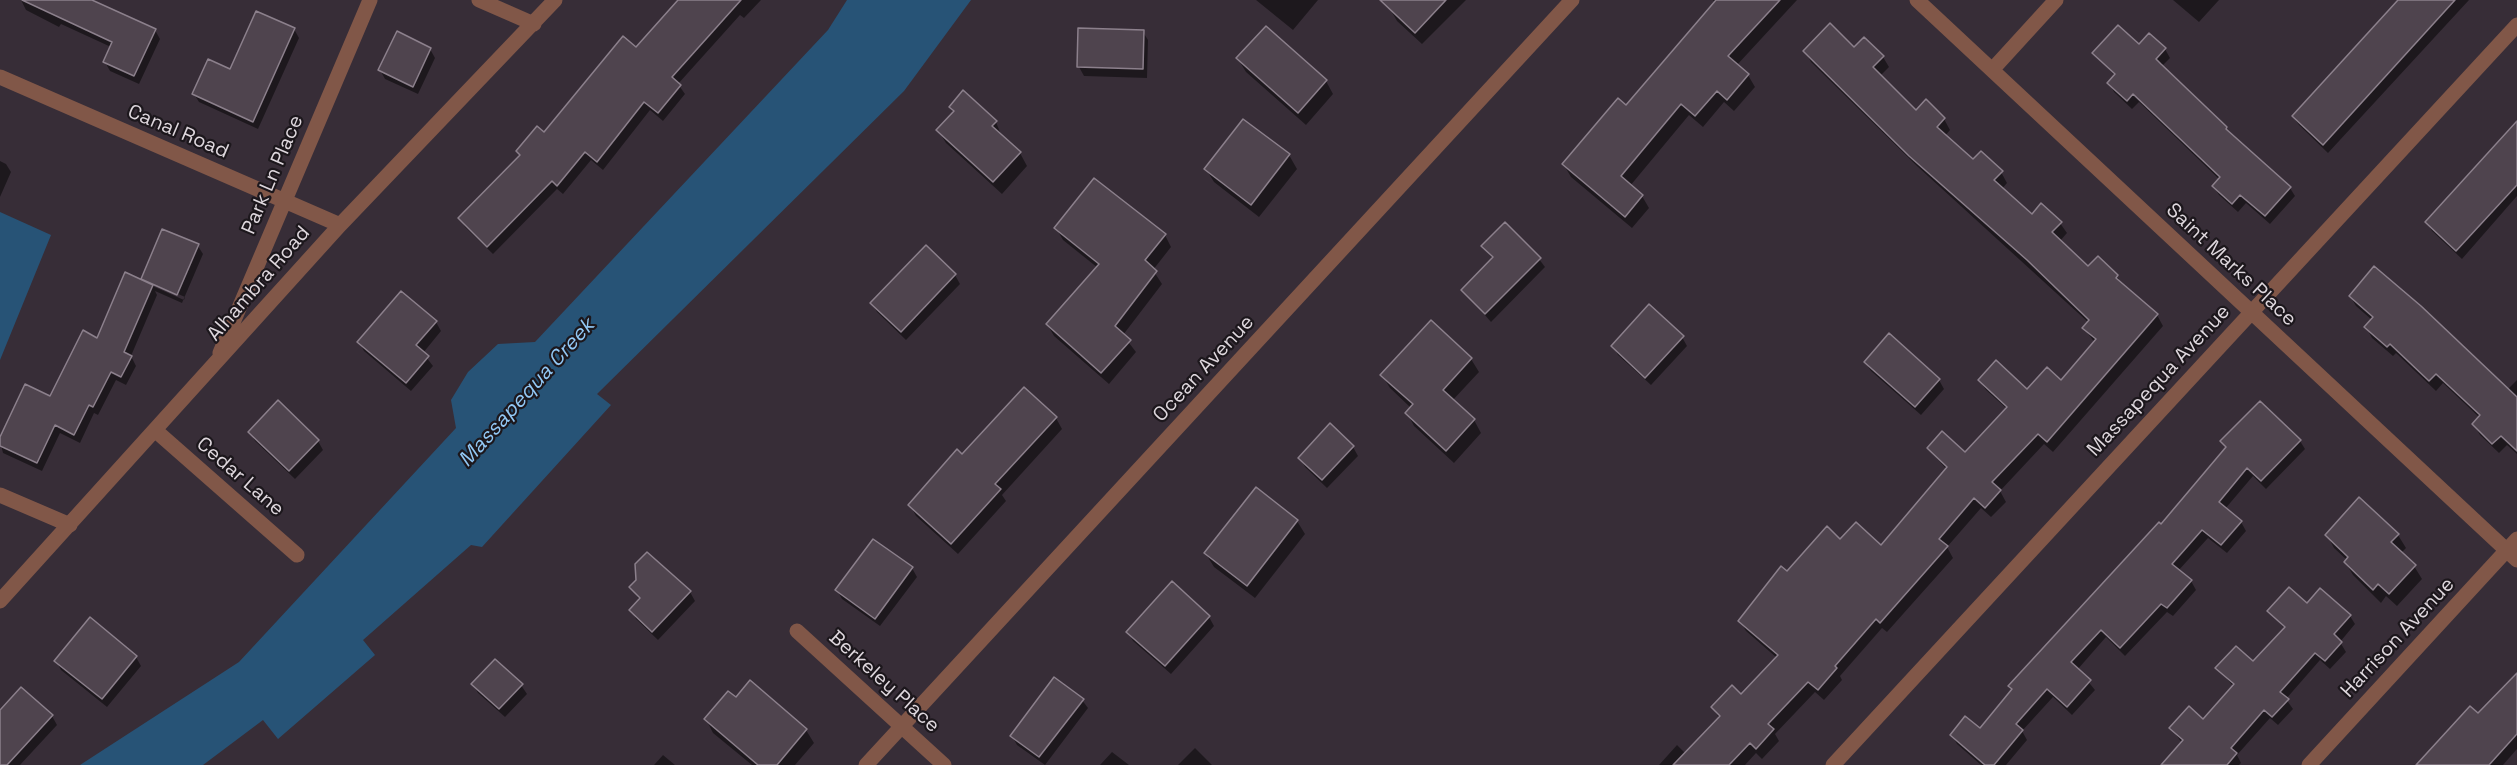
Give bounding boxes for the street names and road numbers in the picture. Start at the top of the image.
street label: Canal Road [124,100,232,164]
street label: Park Ln Place [237,112,309,238]
street label: Saint Marks Place [2161,198,2301,332]
street label: Alhambra Road [203,222,315,346]
street label: Massapequa Avenue [2083,300,2235,462]
street label: Ocean Avenue [1149,311,1259,427]
street label: Cedar Lane [191,432,289,522]
street label: Harrison Avenue [2336,573,2460,703]
street label: Berkeley Place [824,626,944,738]

